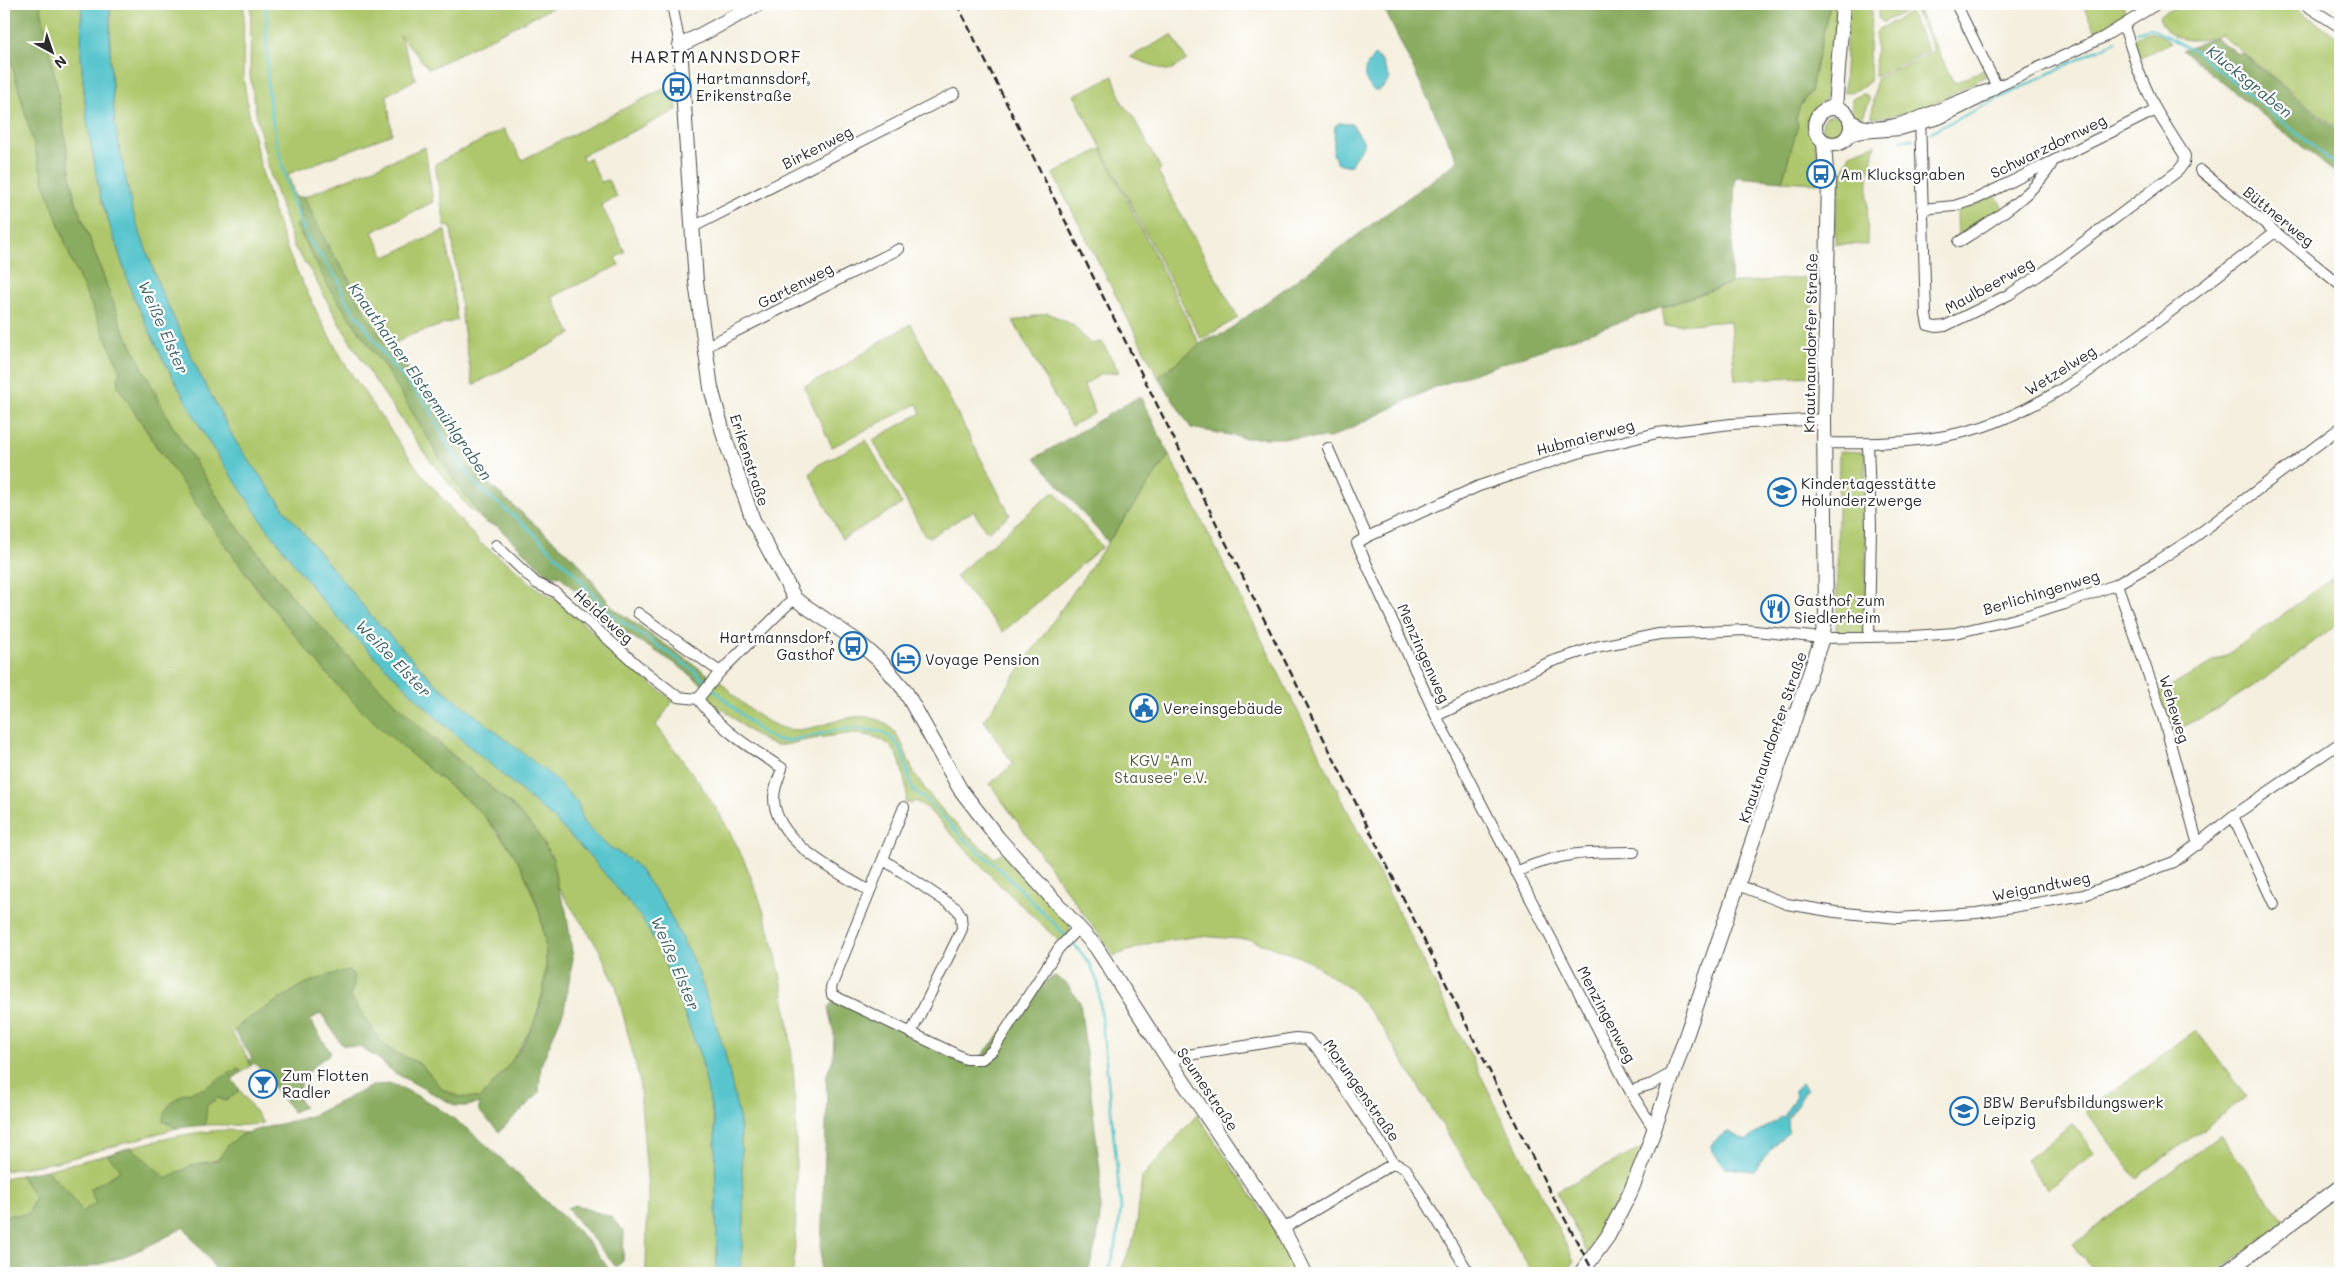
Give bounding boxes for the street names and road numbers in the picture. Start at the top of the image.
street label: Schwarzdornweg [1987,109,2109,183]
street label: Birkenweg [778,121,856,173]
street label: Büttnerweg [2239,181,2319,251]
street label: Maulbeerweg [1941,252,2037,318]
street label: Knautnaundorfer Straße [1798,253,1822,433]
street label: Gartenweg [754,257,836,312]
street label: Wetzelweg [2021,340,2100,400]
street label: Erikenstraße [726,411,774,509]
street label: Hubmaierweg [1534,414,1637,460]
street label: Berlichingenweg [1980,565,2102,619]
street label: Heideweg [570,584,638,648]
street label: Menzingenweg [1393,600,1455,706]
street label: Knautnaundorfer Straße [1733,649,1811,825]
street label: Weheweg [2155,673,2195,746]
street label: Weigandtweg [1990,867,2092,905]
street label: Menzingenweg [1573,962,1641,1066]
street label: Morungenstraße [1319,1035,1405,1145]
street label: Seumestraße [1173,1043,1243,1135]

